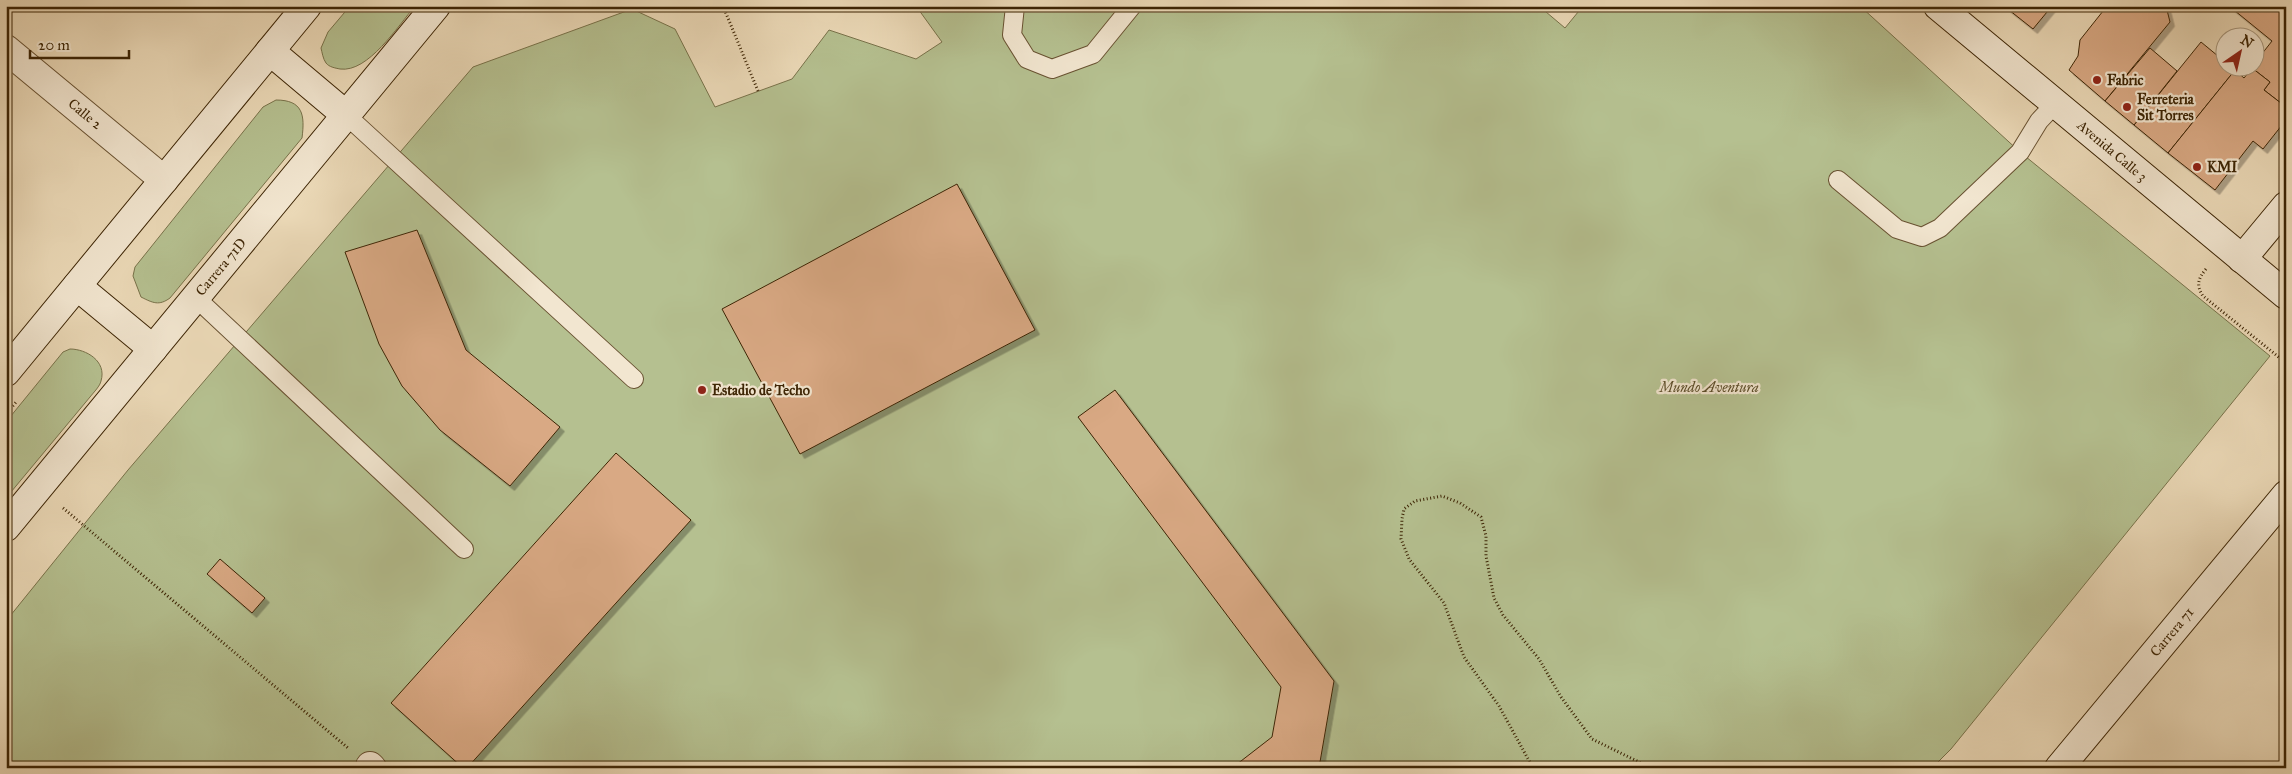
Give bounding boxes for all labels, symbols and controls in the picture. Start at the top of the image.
scale bar [30,28,129,60]
north arrow [2214,28,2264,78]
text: N [2237,31,2257,52]
text: 20 m [38,36,70,54]
place label: Fabric [2107,72,2144,89]
marker: Fabric [2091,74,2103,86]
place label: Ferreteria Sit Torres [2137,91,2195,124]
street label: Calle 2 [65,95,105,133]
marker: Ferreteria Sit Torres [2121,101,2133,113]
street label: Avenida Calle 3 [2073,116,2150,185]
place label: KMI [2207,159,2237,176]
marker: KMI [2191,161,2203,173]
street label: Carrera 71D [192,235,250,299]
park label: Mundo Aventura [1657,379,1759,396]
place label: Estadio de Techo [712,382,810,399]
marker: Estadio de Techo [696,384,708,396]
street label: Carrera 71 [2147,604,2198,660]

